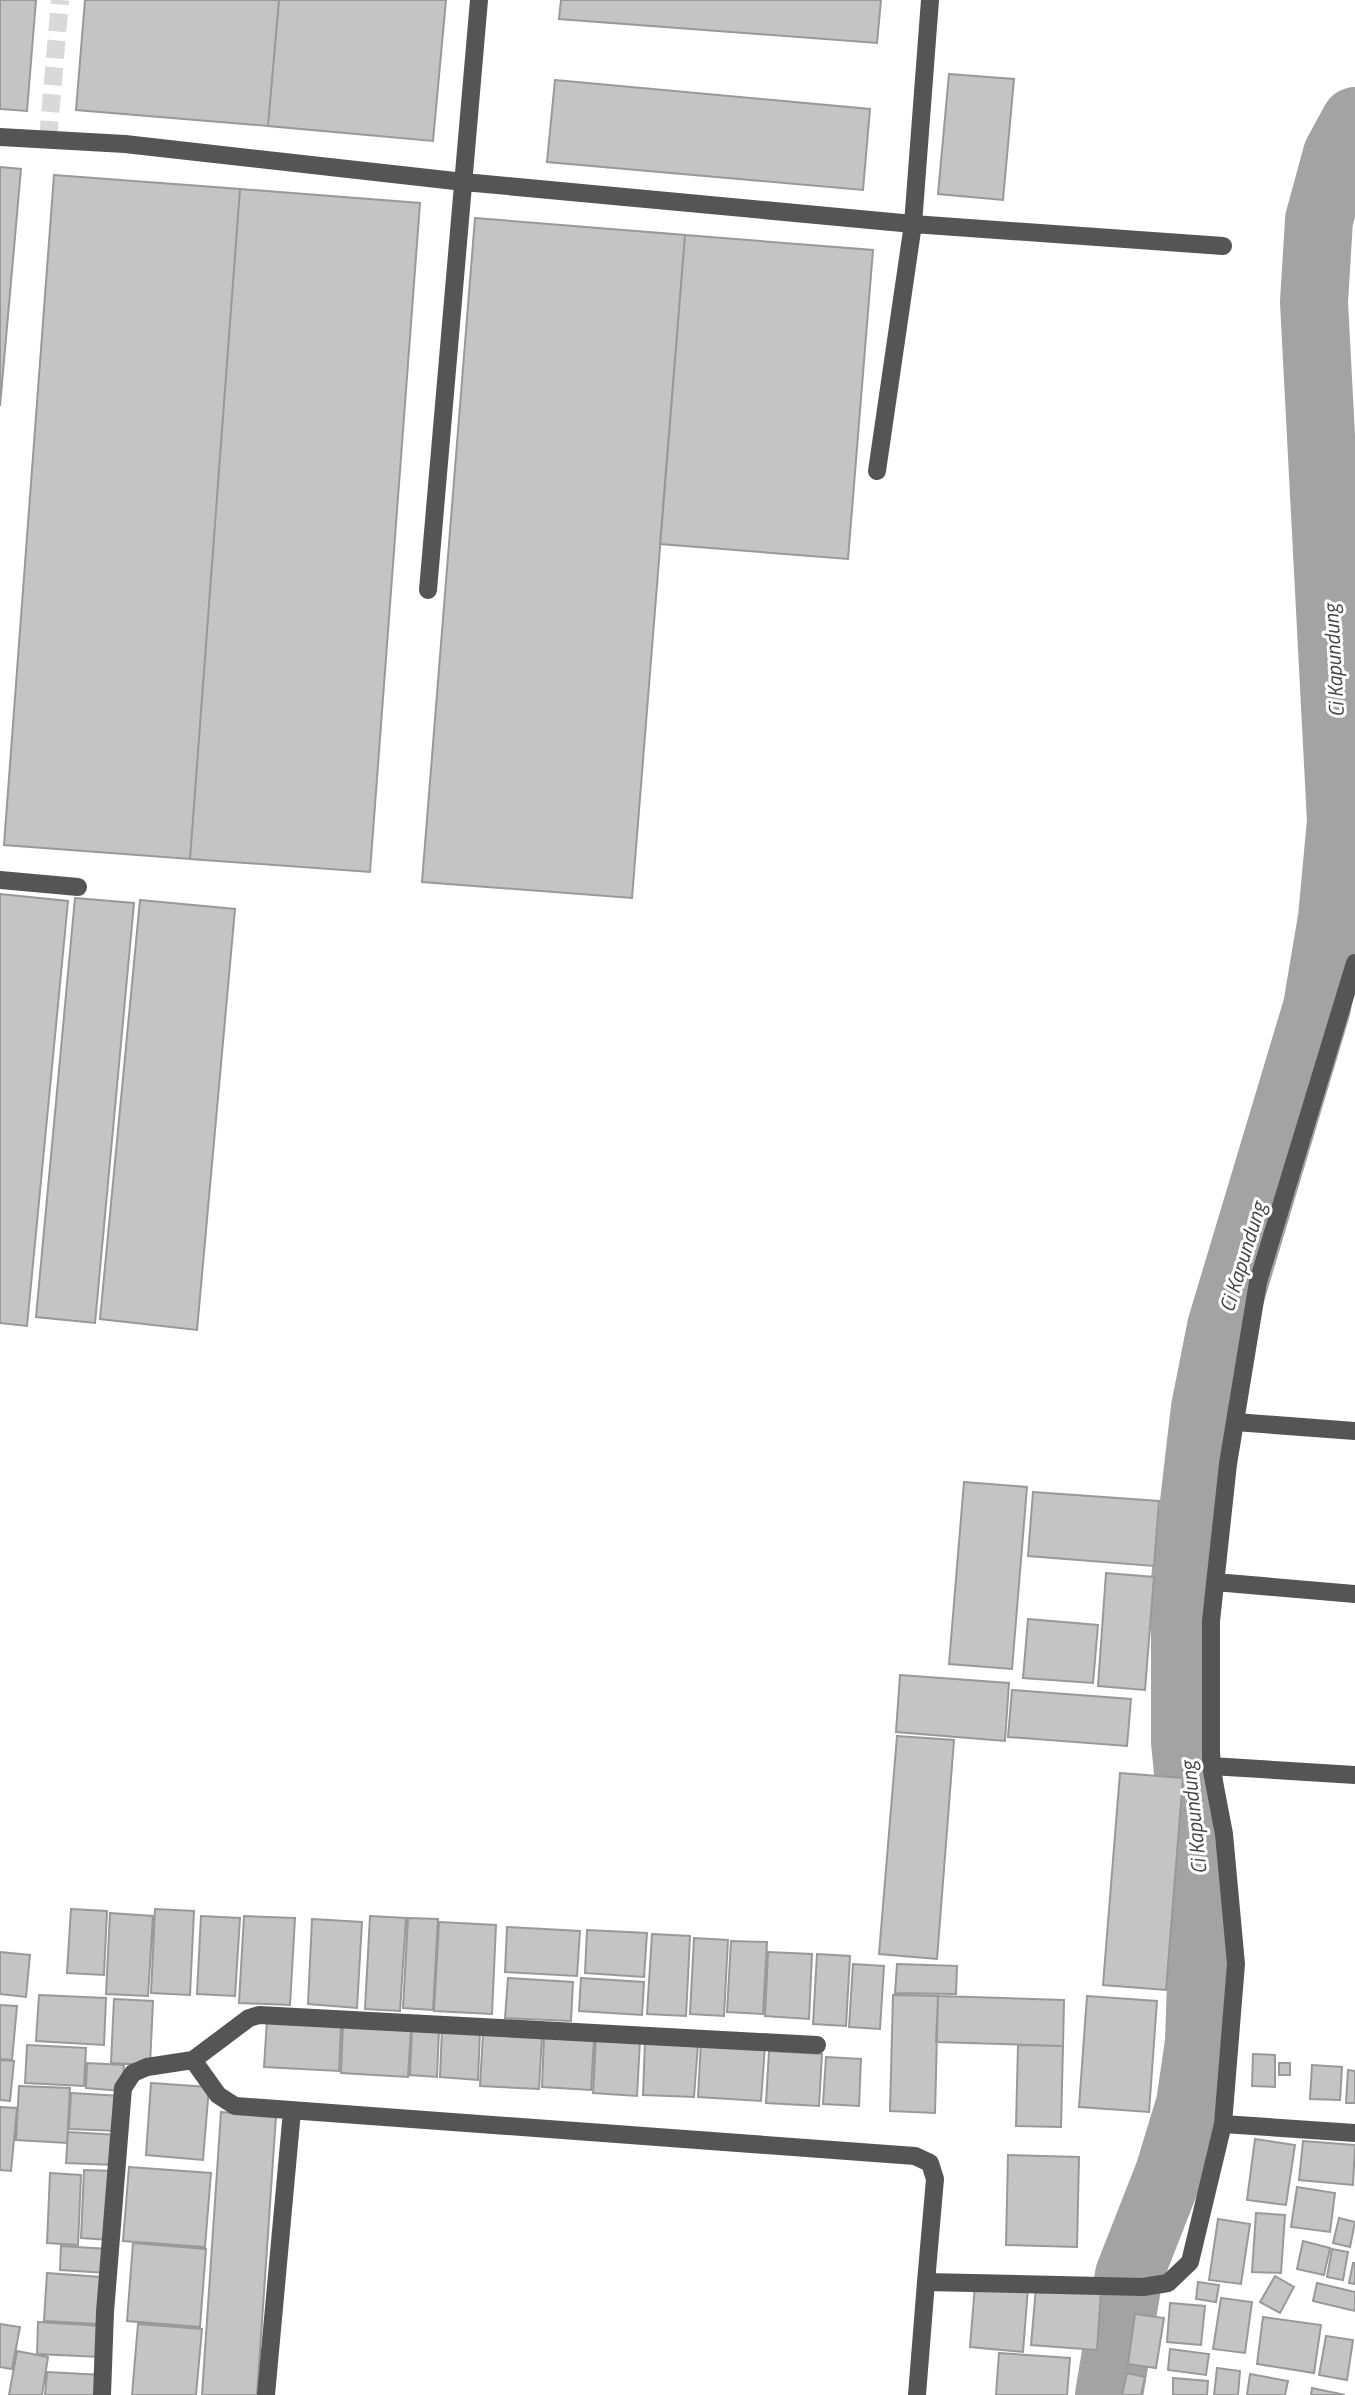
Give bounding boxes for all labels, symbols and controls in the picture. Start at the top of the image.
water label: Ci Kapundung [1314,601,1352,718]
water label: Ci Kapundung [1210,1196,1274,1316]
water label: Ci Kapundung [1171,1758,1215,1876]

